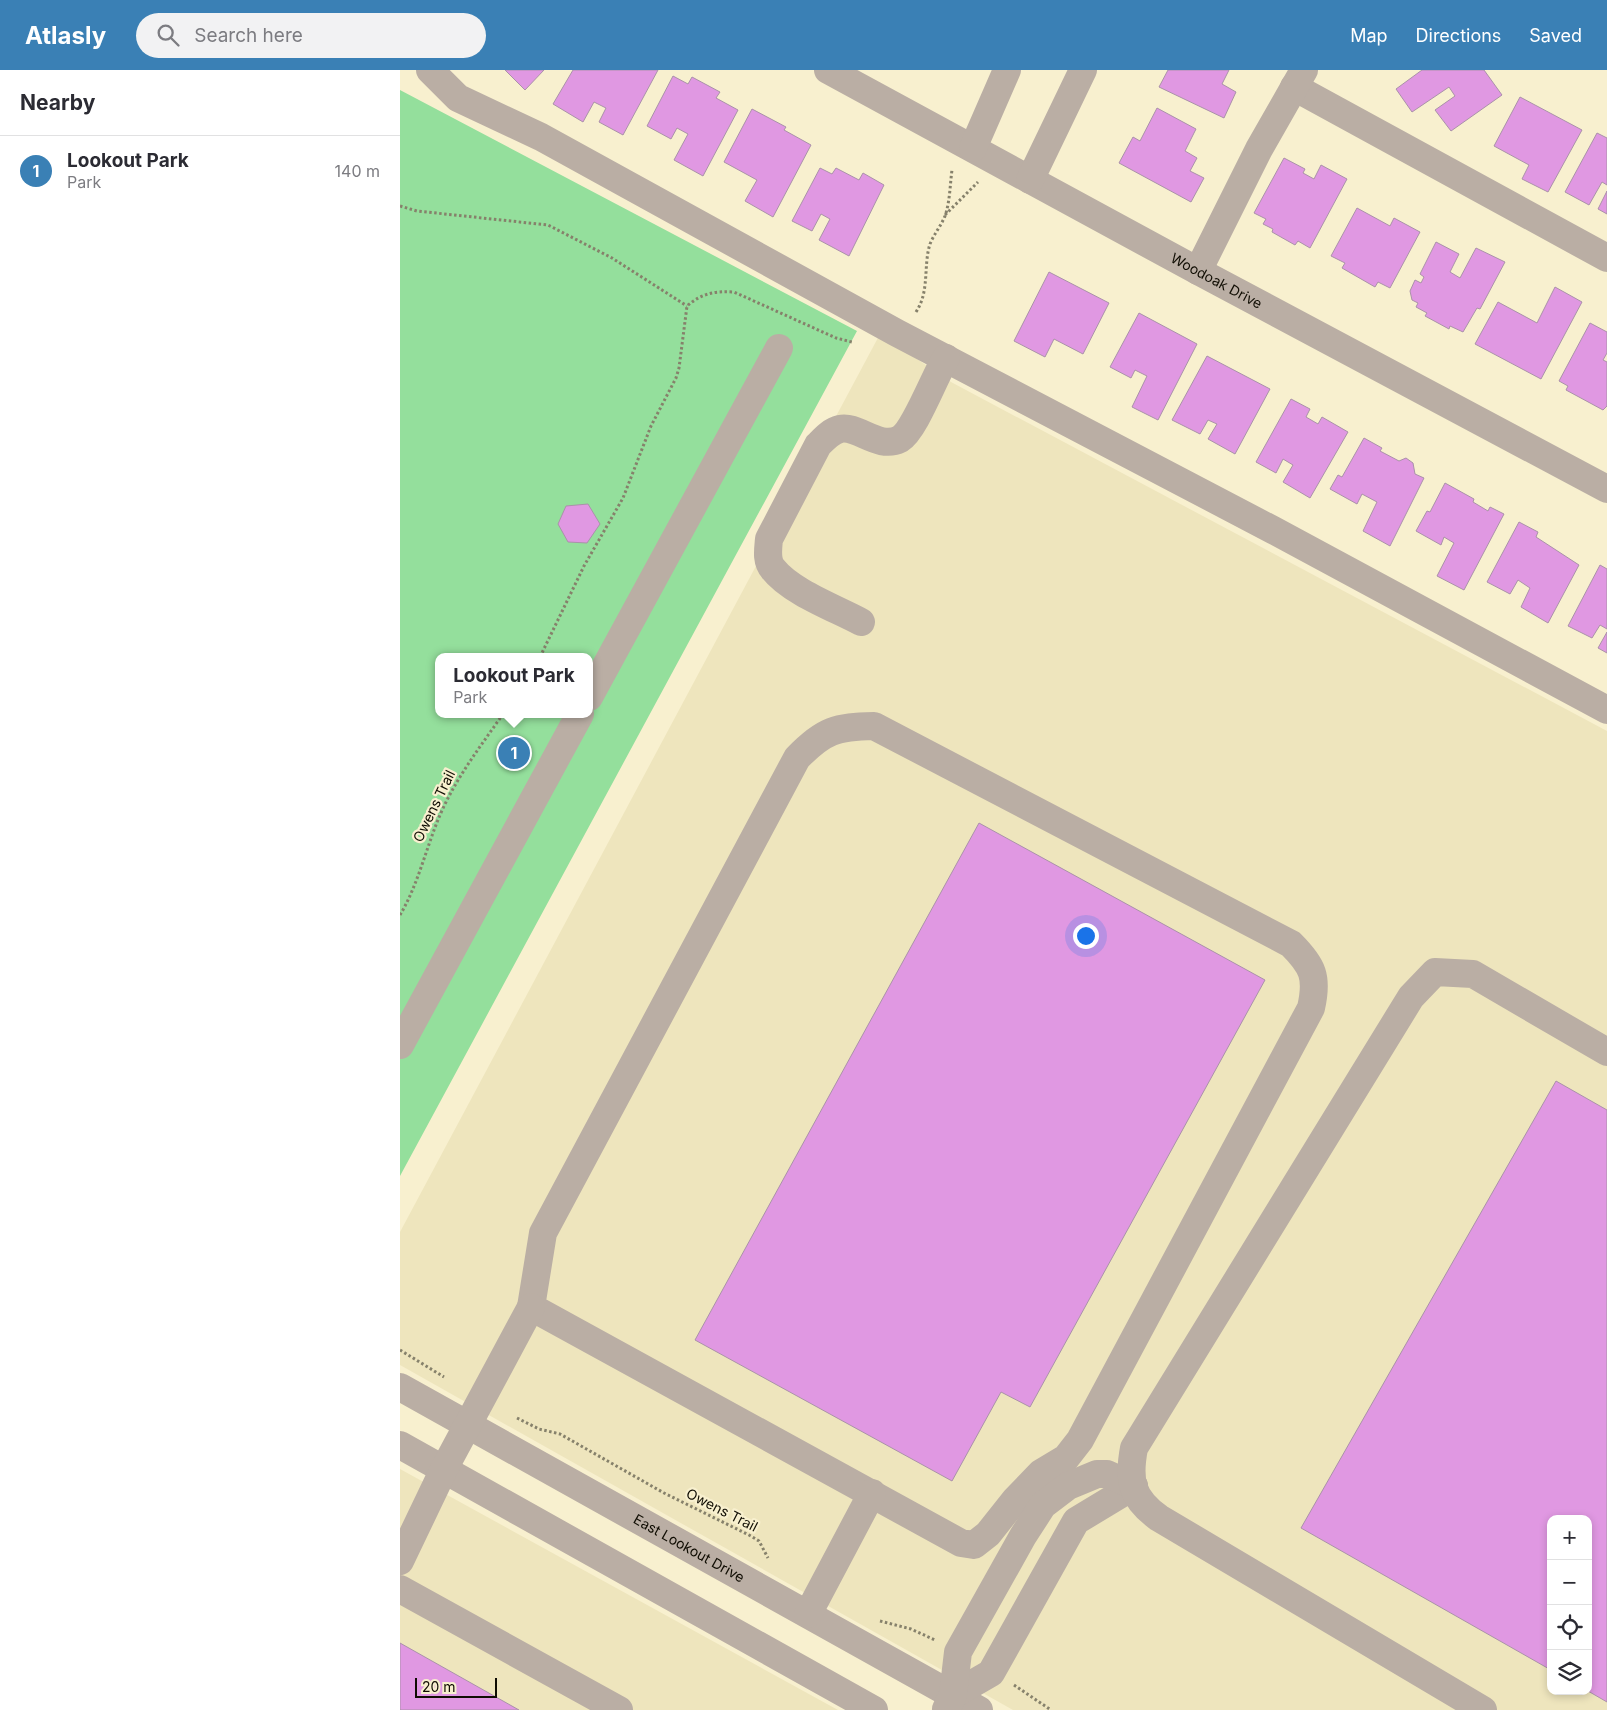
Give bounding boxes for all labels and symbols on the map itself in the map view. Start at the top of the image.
street label: Woodoak Drive [1168,249,1265,312]
pin: 1 [498,734,530,772]
street label: Owens Trail [409,767,458,844]
your location [1073,923,1099,949]
street label: Owens Trail [684,1484,761,1535]
street label: East Lookout Drive [631,1510,748,1586]
scale bar [415,1675,498,1698]

